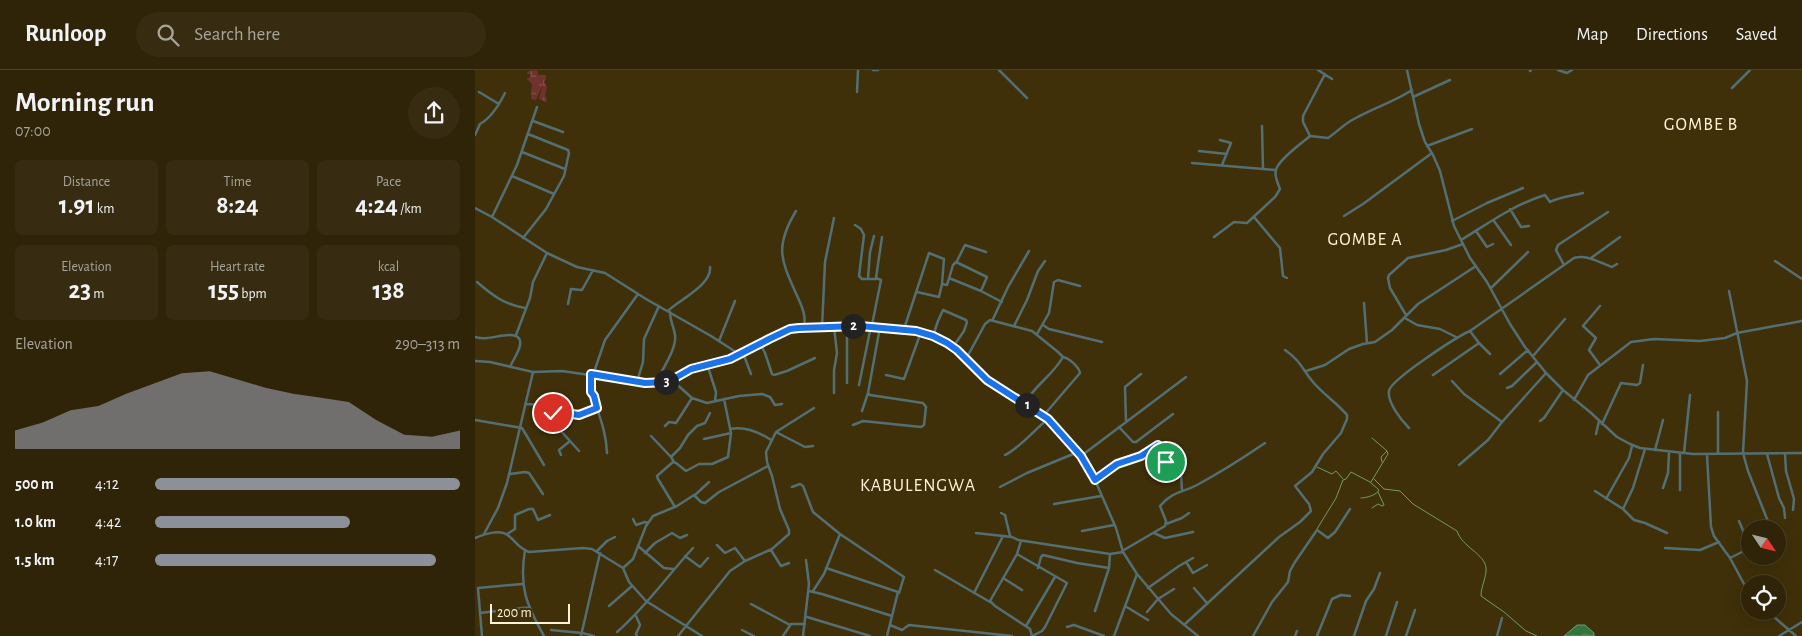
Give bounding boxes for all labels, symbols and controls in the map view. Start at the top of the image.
search box [136,12,486,57]
icon: search [154,21,182,49]
text: Runloop [25,22,106,46]
text: Search here [194,25,280,44]
text: Map [1577,26,1608,44]
text: Directions [1636,26,1708,44]
text: Saved [1736,26,1777,44]
button: share [408,87,460,139]
text: Morning run [15,89,155,117]
district label: GOMBE B [1664,116,1738,134]
text: 07:00 [15,123,51,139]
text: Distance [63,175,110,189]
text: Time [224,175,251,189]
text: Pace [376,175,401,189]
text: 1.91 [59,193,94,218]
text: 8:24 [216,193,259,218]
text: 4:24 [355,193,398,218]
text: km [94,202,114,216]
text: /km [398,202,422,216]
district label: GOMBE A [1327,231,1403,249]
text: Elevation [61,260,112,274]
text: Heart rate [210,260,265,274]
text: kcal [378,260,399,274]
text: 23 [68,278,91,303]
text: 155 [208,278,239,303]
text: 138 [372,278,405,303]
text: m [91,287,105,301]
text: bpm [239,287,267,301]
pin: 2 [841,314,865,338]
text: 2 [850,319,857,333]
text: Elevation [15,336,73,352]
text: 290–313 m [395,336,460,352]
pin: 3 [653,370,679,394]
text: 3 [663,375,670,389]
pin [532,392,574,434]
pin: 1 [1015,392,1039,418]
text: 1 [1025,398,1030,412]
icon: check [539,399,567,427]
pin [1145,441,1187,483]
icon: arrive [1152,448,1180,476]
text: 500 m [15,476,54,492]
text: 4:12 [95,476,119,492]
district label: KABULENGWA [860,477,976,495]
text: 1.0 km [15,514,56,530]
text: 4:42 [95,514,121,530]
north arrow [1741,520,1786,565]
map controls [1741,520,1786,620]
text: 1.5 km [15,552,55,568]
text: 4:17 [95,552,119,568]
button: locate [1741,575,1786,620]
scale bar [490,601,570,624]
text: 200 m [497,606,532,620]

